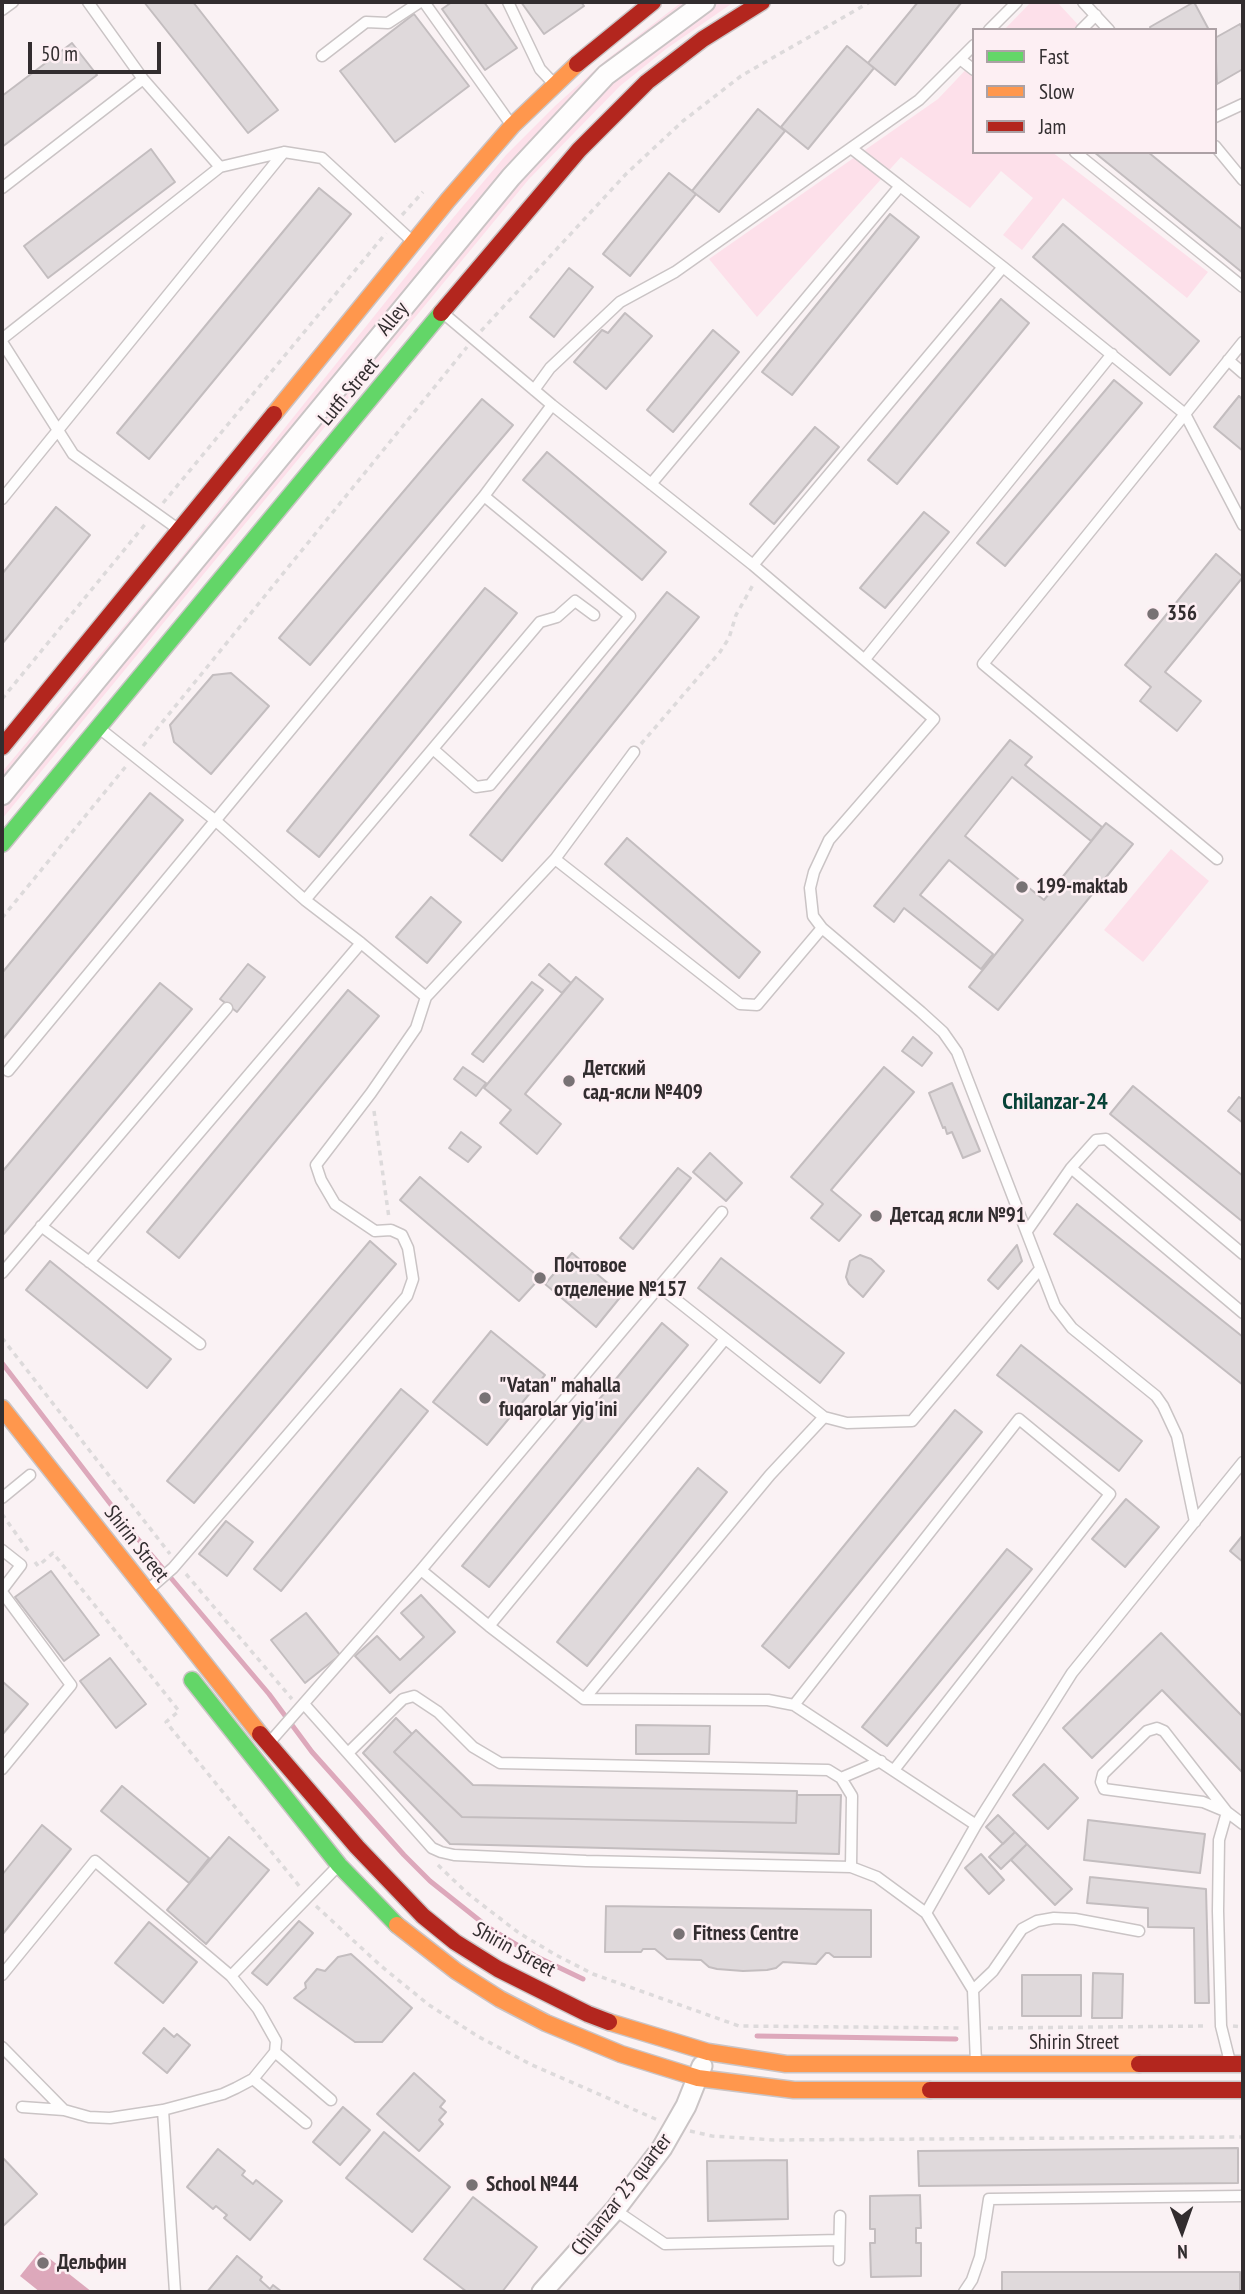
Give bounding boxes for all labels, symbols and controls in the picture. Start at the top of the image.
scale bar [32,28,164,72]
legend [972,28,1217,154]
text: 50 m [41,40,78,67]
text: Fast [1039,43,1069,70]
text: Slow [1039,78,1074,105]
text: Jam [1039,113,1066,140]
street label: Alley [372,297,414,341]
street label: Lutfi Street [314,353,384,431]
place label: 356 [1167,601,1197,627]
marker: 356 [1145,606,1161,622]
place label: 199-maktab [1036,874,1128,900]
marker: 199-maktab [1014,879,1030,895]
place label: Детский сад-ясли №409 [583,1056,703,1106]
marker: Детский сад-ясли №409 [561,1073,577,1089]
district label: Chilanzar-24 [1002,1088,1108,1116]
place label: Детсад ясли №91 [890,1203,1026,1229]
marker: Детсад ясли №91 [868,1208,884,1224]
place label: Почтовое отделение №157 [554,1253,687,1303]
marker: Почтовое отделение №157 [532,1270,548,1286]
place label: "Vatan" mahalla fuqarolar yig'ini [499,1373,621,1423]
marker: "Vatan" mahalla fuqarolar yig'ini [477,1390,493,1406]
street label: Shirin Street [98,1501,174,1587]
street label: Shirin Street [468,1917,560,1983]
place label: Fitness Centre [693,1921,799,1947]
marker: Fitness Centre [671,1926,687,1942]
street label: Shirin Street [1029,2030,1119,2056]
street label: Chilanzar 23 quarter [566,2129,678,2261]
place label: School №44 [486,2172,578,2198]
marker: School №44 [464,2177,480,2193]
north arrow [1147,2196,1217,2266]
text: N [1177,2240,1188,2264]
place label: Дельфин [57,2250,126,2276]
marker: Дельфин [35,2255,51,2271]

